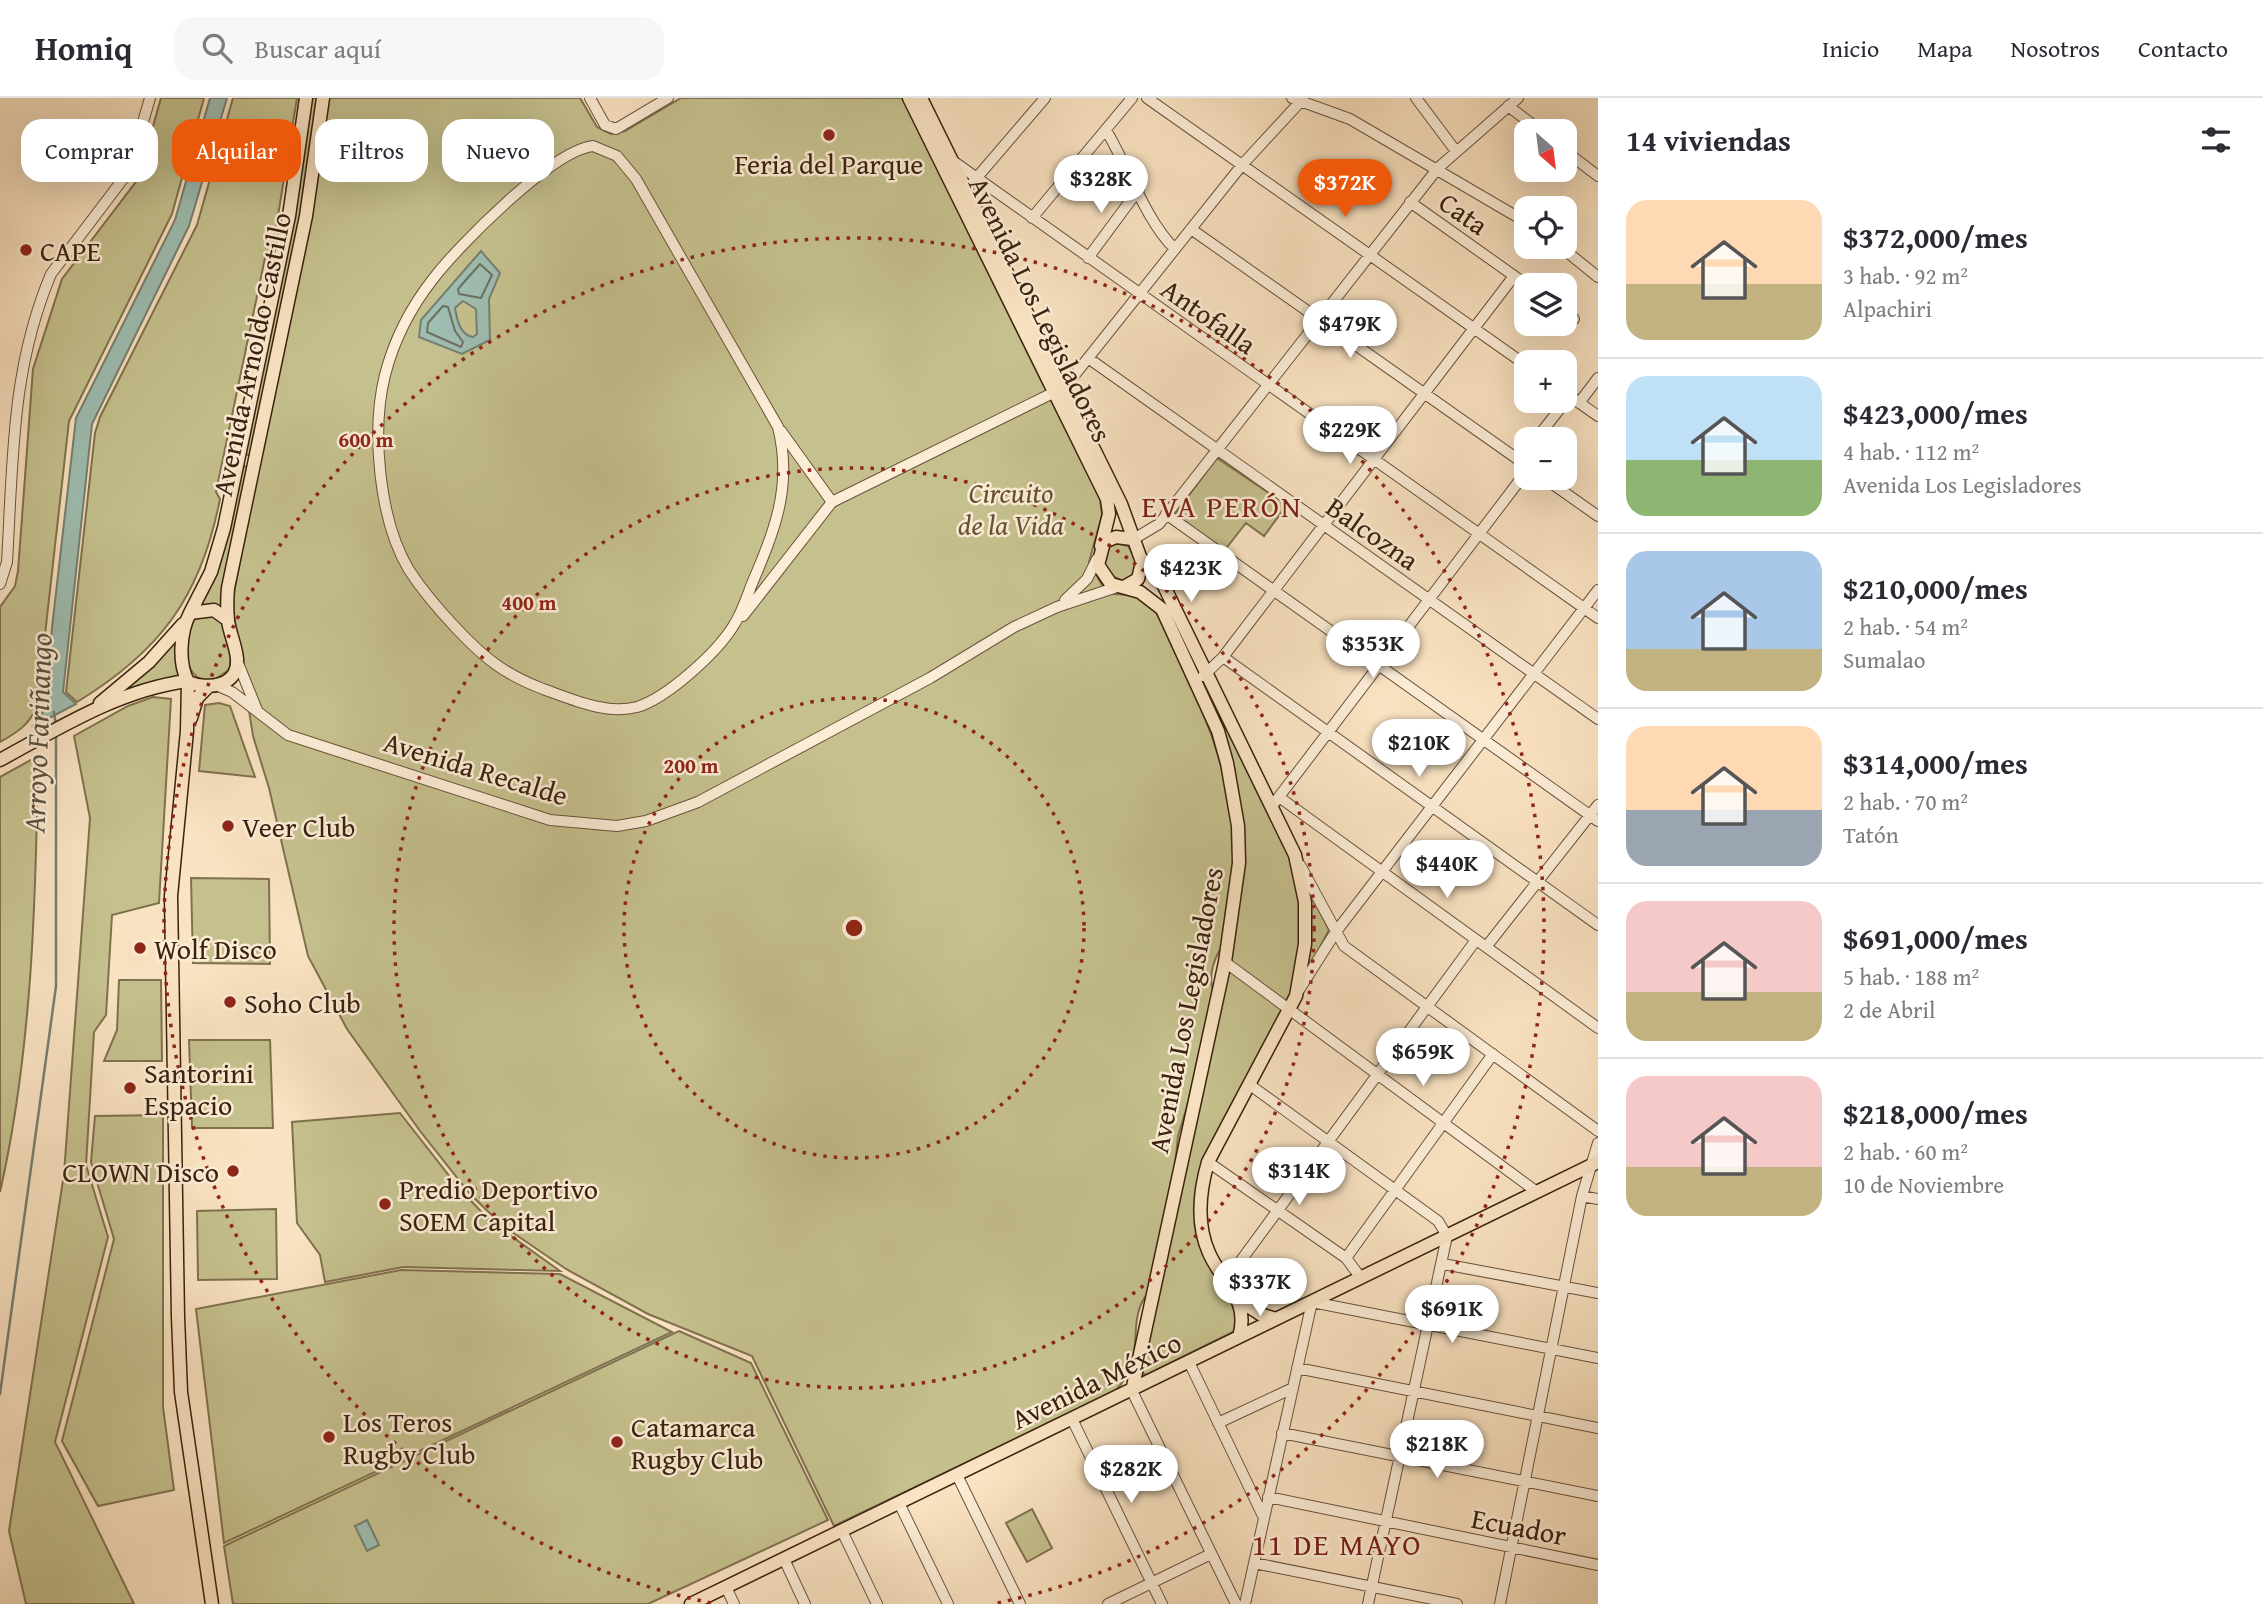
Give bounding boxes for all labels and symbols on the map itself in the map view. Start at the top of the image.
north arrow [1514,119,1577,182]
marker: Feria del Parque [821,127,837,143]
place label: Feria del Parque [734,143,924,184]
pin: $328K [1052,156,1150,215]
pin: $372K [1296,159,1394,219]
street label: Avenida Los Legisladores [959,169,1123,449]
street label: Cata [1431,181,1498,245]
street label: Avenida Arnoldo Castillo [201,208,301,500]
place label: CAPE [40,230,101,271]
marker: CAPE [18,242,34,258]
street label: Antofalla [1153,268,1266,364]
pin: $479K [1301,300,1399,360]
pin: $229K [1301,406,1399,466]
text: 600 m [338,424,394,455]
park label: Circuito de la Vida [958,472,1064,545]
district label: EVA PERÓN [1141,484,1303,528]
street label: Balcozna [1318,486,1428,580]
pin: $423K [1142,545,1240,604]
text: 400 m [501,587,557,618]
pin: $353K [1324,620,1422,680]
water label: Arroyo Fariñango [11,632,62,835]
pin: $210K [1370,720,1468,779]
street label: Avenida Recalde [379,721,573,815]
text: 200 m [663,750,719,781]
place label: Veer Club [242,806,355,847]
marker: Veer Club [220,818,236,834]
pin: $440K [1398,840,1496,900]
street label: Avenida Los Legisladores [1137,863,1233,1157]
centre of rings [842,916,866,940]
place label: Wolf Disco [154,928,277,969]
marker: Wolf Disco [132,940,148,956]
place label: Soho Club [244,982,361,1023]
marker: Soho Club [222,994,238,1010]
pin: $659K [1374,1028,1472,1088]
place label: Santorini Espacio [144,1052,254,1125]
marker: Santorini Espacio [122,1080,138,1096]
pin: $314K [1250,1148,1348,1207]
place label: CLOWN Disco [62,1151,219,1192]
marker: CLOWN Disco [225,1163,241,1179]
place label: Predio Deportivo SOEM Capital [399,1168,598,1241]
marker: Predio Deportivo SOEM Capital [377,1196,393,1212]
pin: $337K [1211,1258,1309,1318]
pin: $691K [1403,1286,1501,1345]
street label: Avenida México [1004,1321,1188,1439]
place label: Los Teros Rugby Club [343,1401,476,1474]
place label: Catamarca Rugby Club [631,1406,764,1479]
pin: $218K [1388,1420,1486,1480]
marker: Los Teros Rugby Club [321,1429,337,1445]
marker: Catamarca Rugby Club [609,1434,625,1450]
pin: $282K [1082,1446,1180,1505]
street label: Ecuador [1468,1497,1570,1555]
district label: 11 DE MAYO [1252,1522,1422,1566]

